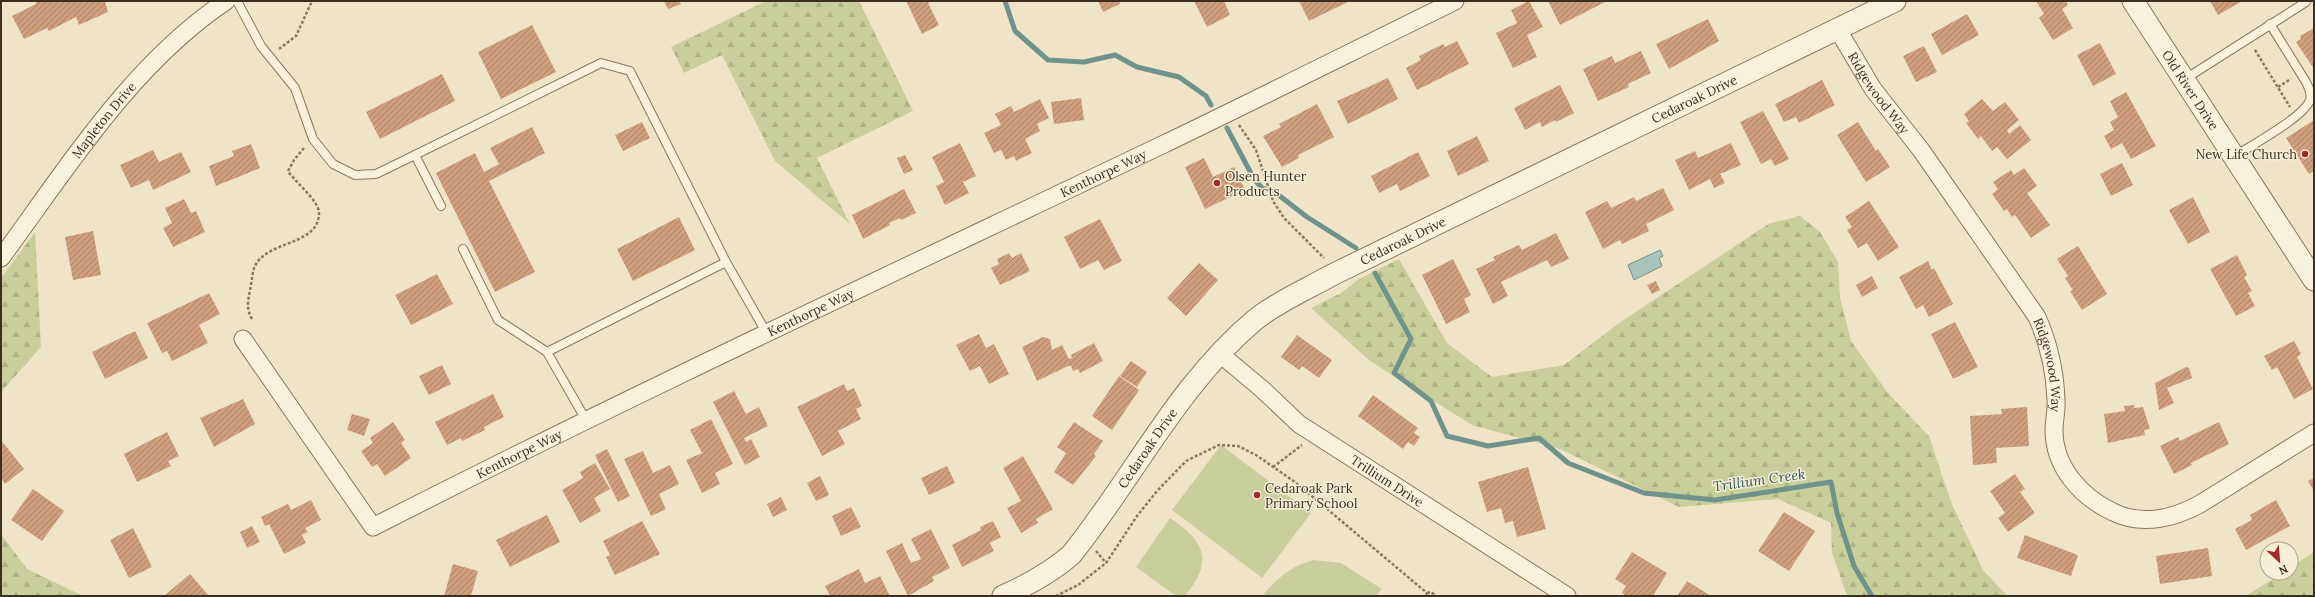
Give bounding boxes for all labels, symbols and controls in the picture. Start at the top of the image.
street label: Old River Drive [2158,47,2222,133]
street label: Ridgewood Way [1844,49,1913,138]
street label: Cedaroak Drive [1649,71,1740,127]
street label: Mapleton Drive [68,78,140,162]
street label: Kenthorpe Way [1057,146,1149,201]
place label: New Life Church [2196,146,2297,163]
marker: New Life Church [2300,149,2310,159]
place label: Olsen Hunter Products [1225,168,1307,200]
marker: Olsen Hunter Products [1212,178,1222,188]
street label: Cedaroak Drive [1357,213,1449,269]
street label: Kenthorpe Way [765,285,857,340]
street label: Ridgewood Way [2029,315,2064,413]
street label: Cedaroak Drive [1114,405,1181,492]
street label: Kenthorpe Way [473,426,565,482]
street label: Trillium Drive [1347,451,1427,511]
water label: Trillium Creek [1712,465,1806,495]
place label: Cedaroak Park Primary School [1265,480,1358,512]
marker: Cedaroak Park Primary School [1252,490,1262,500]
north arrow [2259,541,2299,581]
text: N [2276,562,2290,578]

